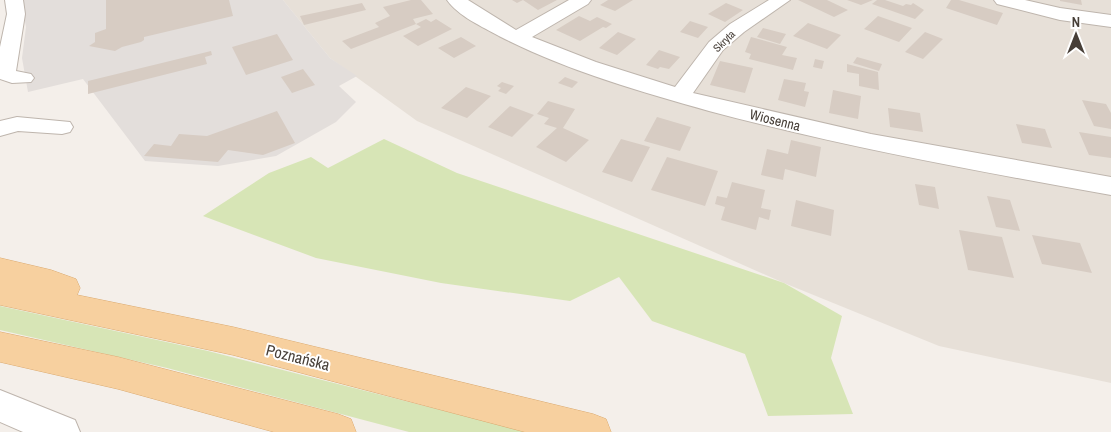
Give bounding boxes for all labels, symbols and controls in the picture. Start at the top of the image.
north arrow [1051,10,1101,60]
text: N [1072,13,1080,31]
street label: Skryta [710,27,738,55]
street label: Wiosenna [748,105,803,135]
street label: Poznańska [264,338,333,376]

